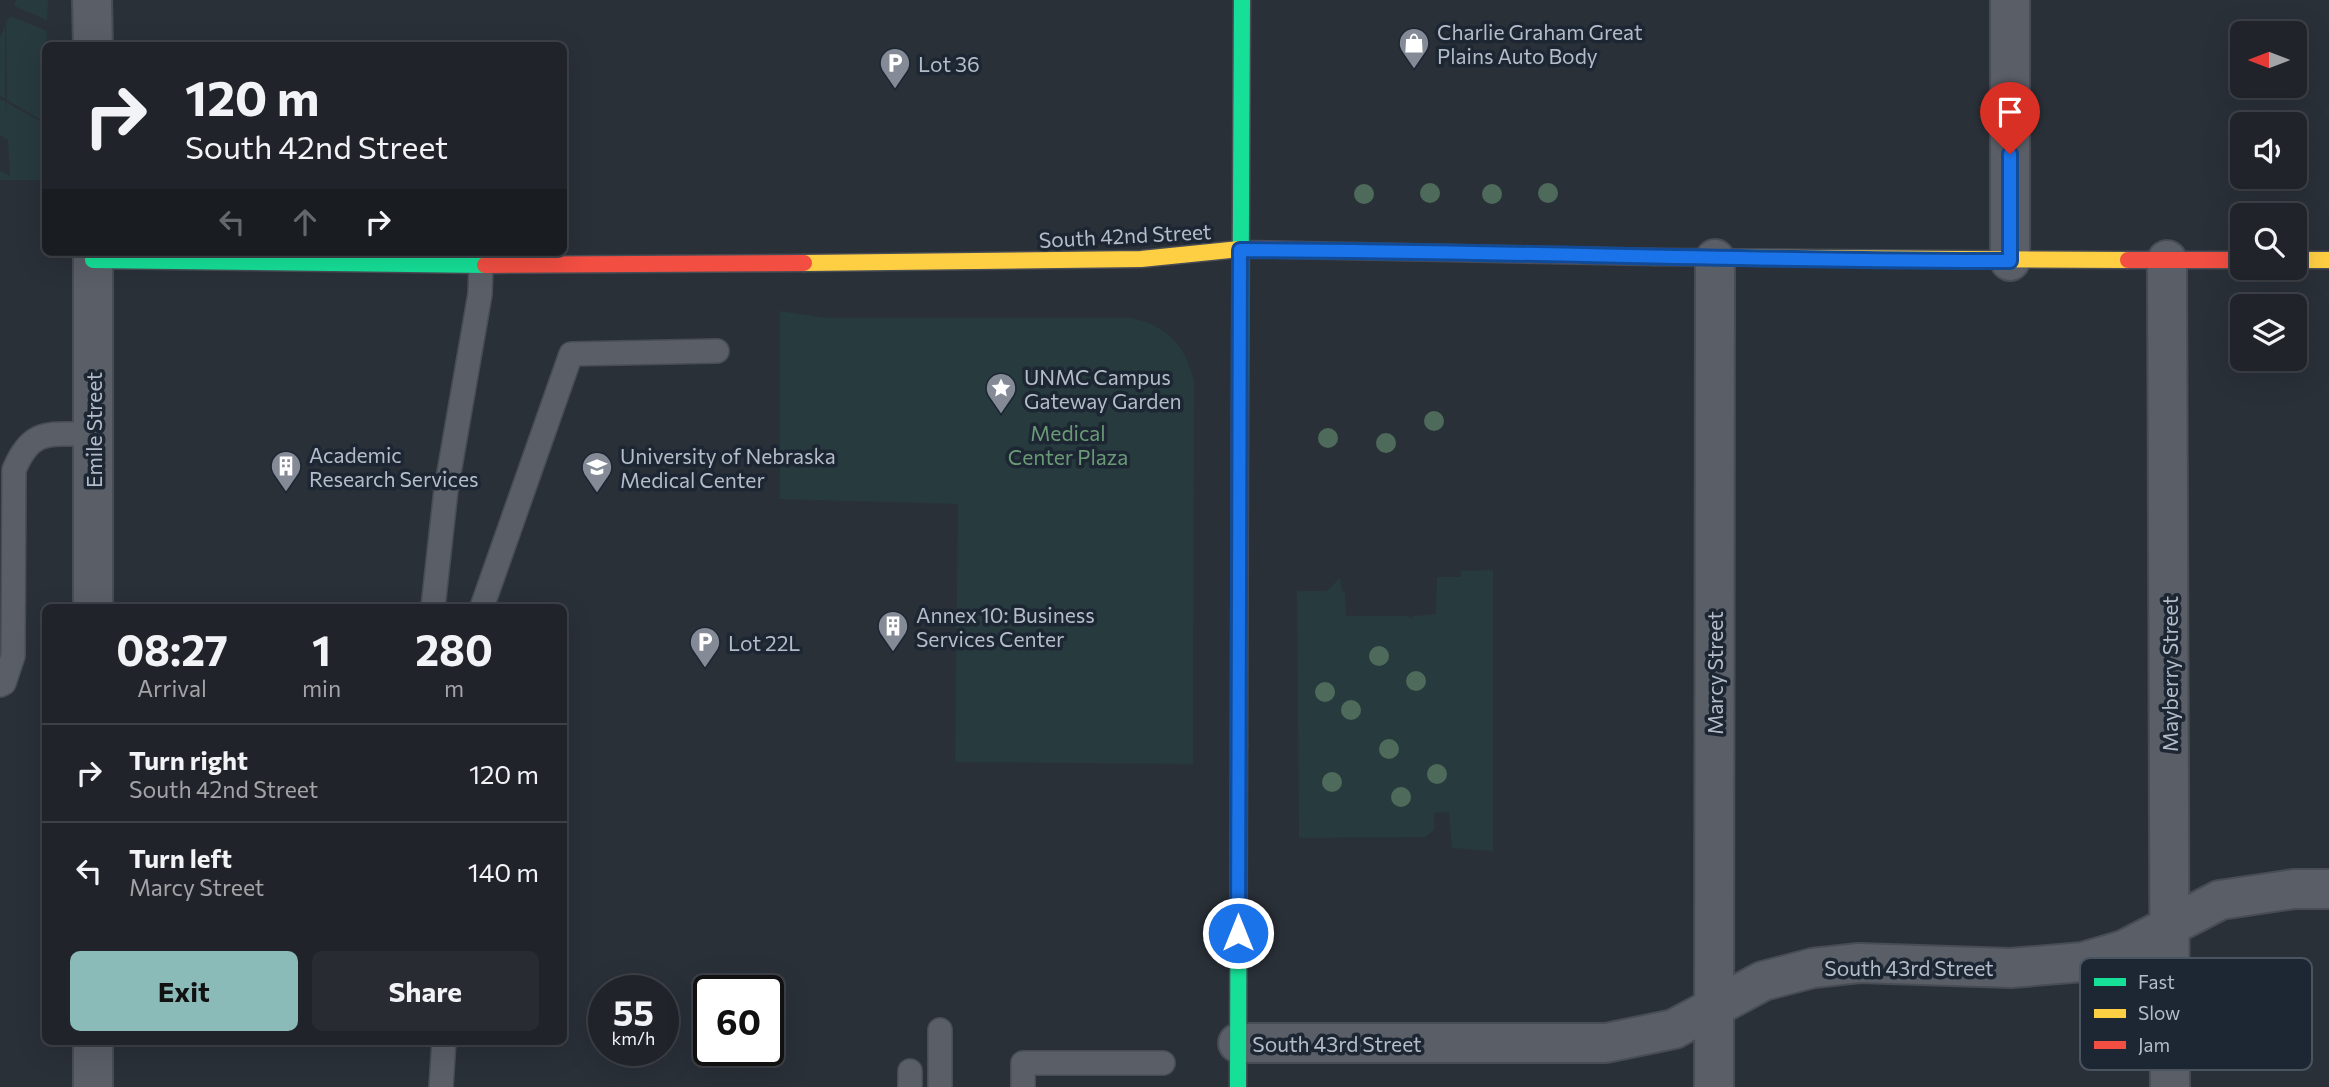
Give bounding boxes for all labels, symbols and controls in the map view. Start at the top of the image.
place label: Charlie Graham Great Plains Auto Body [1437,19,1643,68]
north arrow [2230,21,2306,98]
map controls [2230,21,2307,371]
shop icon: Charlie Graham Great Plains Auto Body [1397,26,1431,70]
parking icon: Lot 36 [878,46,912,90]
place label: Lot 36 [918,51,980,76]
text: 120 m [185,66,319,126]
icon: right [70,70,161,161]
pin [1980,82,2040,154]
icon: arrive [1991,93,2029,131]
button: sound [2230,112,2307,189]
text: South 42nd Street [185,126,448,166]
icon: left [213,203,251,241]
icon: ahead [286,203,324,241]
icon: right [359,203,397,241]
button: search [2230,203,2307,280]
street label: South 42nd Street [1038,218,1212,252]
button: layers [2230,294,2307,371]
place label: UNMC Campus Gateway Garden [1024,364,1182,413]
place icon: UNMC Campus Gateway Garden [984,371,1018,415]
street label: Emile Street [81,372,106,488]
park label: Medical Center Plaza [1008,420,1128,469]
place label: Academic Research Services [309,442,479,491]
place label: University of Nebraska Medical Center [620,443,836,492]
building icon: Academic Research Services [269,449,303,493]
school or university icon: University of Nebraska Medical Center [580,450,614,494]
street label: Mayberry Street [2157,596,2182,752]
place label: Annex 10: Business Services Center [916,602,1095,651]
building icon: Annex 10: Business Services Center [876,609,910,653]
street label: Marcy Street [1702,611,1727,735]
text: 08:27 [116,623,228,675]
text: 1 [312,623,331,675]
text: 280 [415,623,493,675]
parking icon: Lot 22L [688,625,722,669]
place label: Lot 22L [728,630,800,655]
text: Arrival [137,674,207,702]
text: min [302,674,341,702]
text: m [444,674,464,702]
text: Turn right [129,744,248,775]
icon: right [70,754,108,792]
text: 120 m [469,758,539,789]
text: South 42nd Street [129,775,318,803]
text: Turn left [129,842,232,873]
icon: left [70,852,108,890]
text: 140 m [468,856,539,887]
text: Marcy Street [129,873,264,901]
position arrow [1201,896,1275,970]
button: Exit [70,951,298,1031]
button: Share [312,951,539,1031]
street label: South 43rd Street [1824,955,1994,980]
legend [2080,958,2312,1070]
text: Fast [2138,970,2175,993]
speed limit sign: 60 [693,975,784,1066]
text: 55 [613,990,654,1033]
text: Slow [2138,1001,2180,1024]
text: km/h [612,1027,655,1049]
street label: South 43rd Street [1252,1031,1422,1056]
text: Jam [2138,1033,2170,1056]

